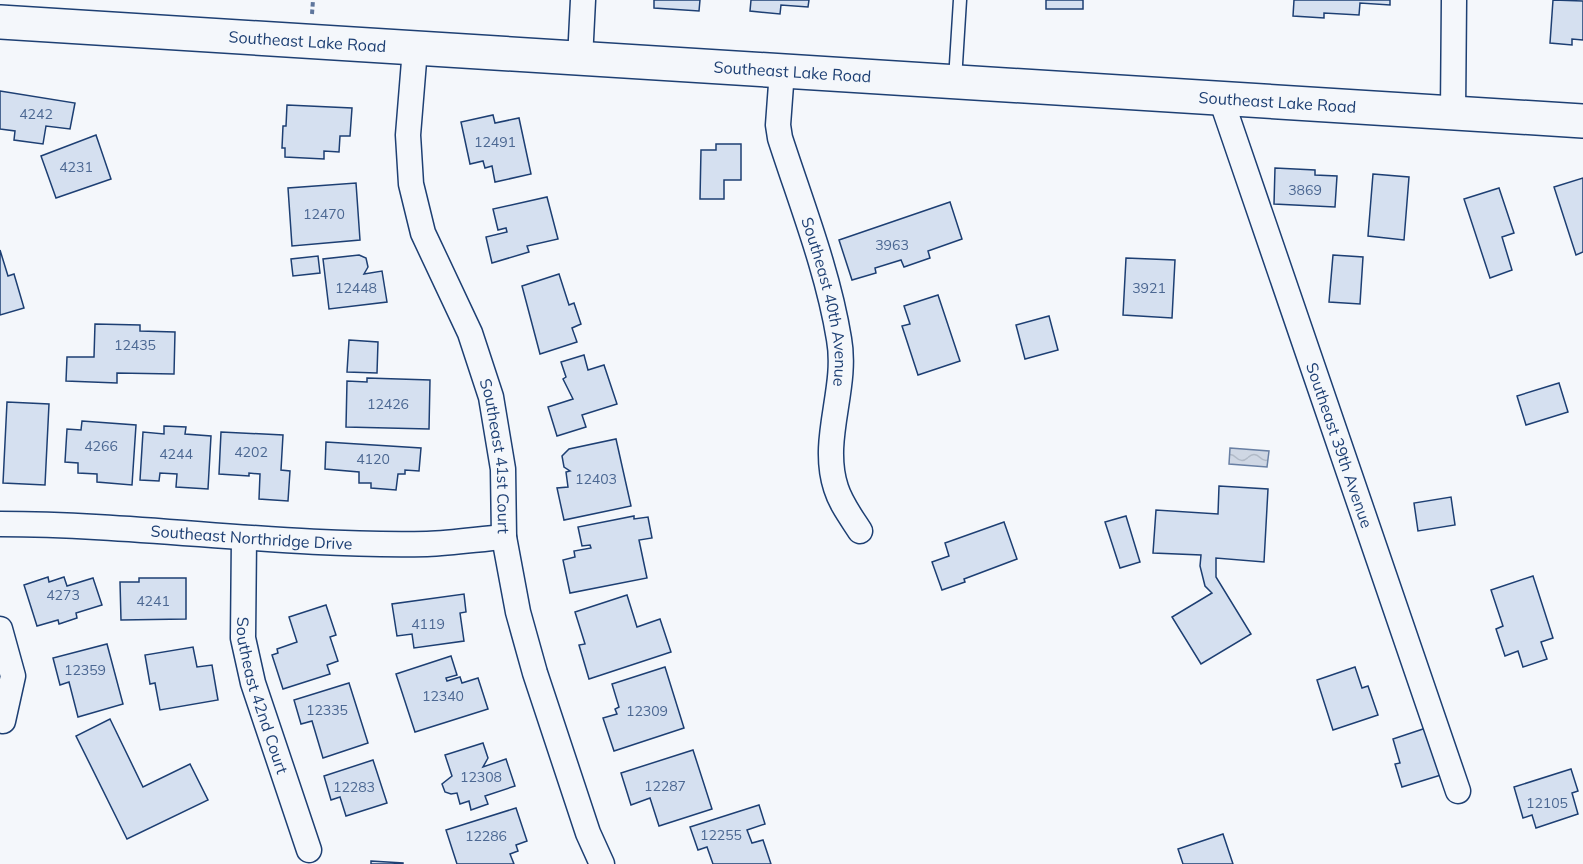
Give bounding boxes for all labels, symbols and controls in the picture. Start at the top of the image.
street label: Southeast Lake Road [228,26,387,56]
street label: Southeast Lake Road [713,57,872,86]
street label: Southeast Lake Road [1198,87,1357,117]
house number: 4242 [19,105,53,123]
house number: 12491 [474,133,516,151]
house number: 4231 [59,158,93,176]
house number: 3869 [1288,181,1322,199]
house number: 12470 [303,205,345,223]
street label: Southeast 40th Avenue [797,214,851,388]
house number: 3963 [875,236,909,254]
house number: 12448 [335,279,377,297]
house number: 3921 [1132,279,1166,297]
house number: 12435 [114,336,156,354]
street label: Southeast 39th Avenue [1302,360,1377,531]
street label: Southeast 41st Court [476,376,514,534]
house number: 12426 [367,395,409,413]
house number: 4266 [84,437,118,455]
house number: 4202 [234,443,268,461]
house number: 4244 [159,445,193,463]
house number: 4120 [356,450,390,468]
house number: 12403 [575,470,617,488]
street label: Southeast Northridge Drive [150,520,353,553]
house number: 4273 [46,586,80,604]
house number: 4241 [136,592,170,610]
house number: 4119 [411,615,445,633]
street label: Southeast 42nd Court [233,617,293,777]
house number: 12359 [64,661,106,679]
house number: 12340 [422,687,464,705]
house number: 12335 [306,701,348,719]
house number: 12309 [626,702,668,720]
house number: 12308 [460,768,502,786]
house number: 12287 [644,777,686,795]
house number: 12283 [333,778,375,796]
house number: 12105 [1526,794,1568,812]
house number: 12255 [700,826,742,844]
house number: 12286 [465,827,507,845]

